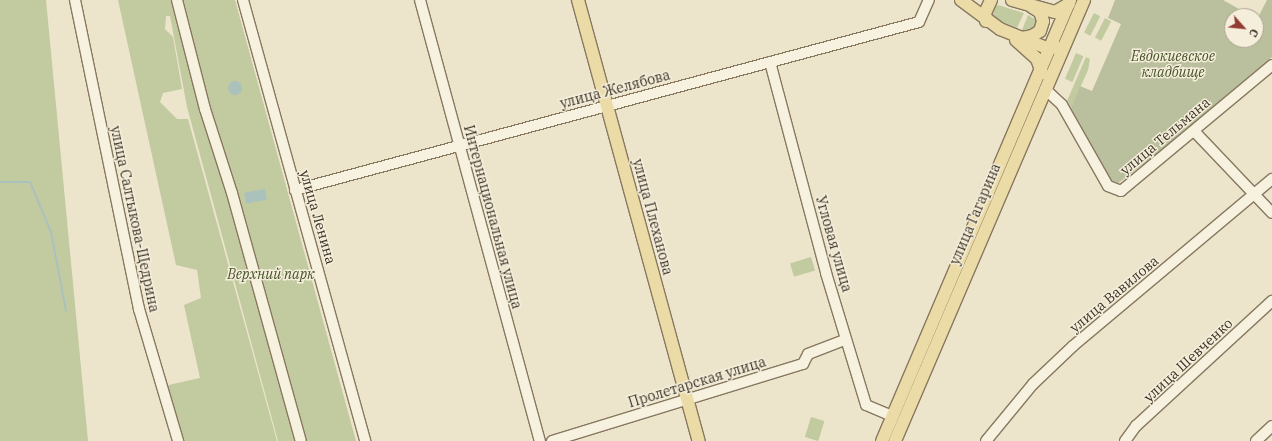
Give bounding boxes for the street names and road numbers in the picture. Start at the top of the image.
street label: улица Желябова [558,66,672,112]
street label: улица Тельмана [1117,94,1213,178]
street label: Интернациональная улица [460,123,526,311]
street label: улица Салтыкова-Щедрина [107,124,163,314]
street label: улица Плеханова [629,157,677,277]
street label: улица Гагарина [946,161,1004,267]
street label: улица Ленина [297,168,339,266]
street label: Угловая улица [812,194,856,294]
street label: улица Вавилова [1066,252,1162,336]
street label: улица Шевченко [1140,314,1236,406]
street label: Пролетарская улица [626,353,768,411]

